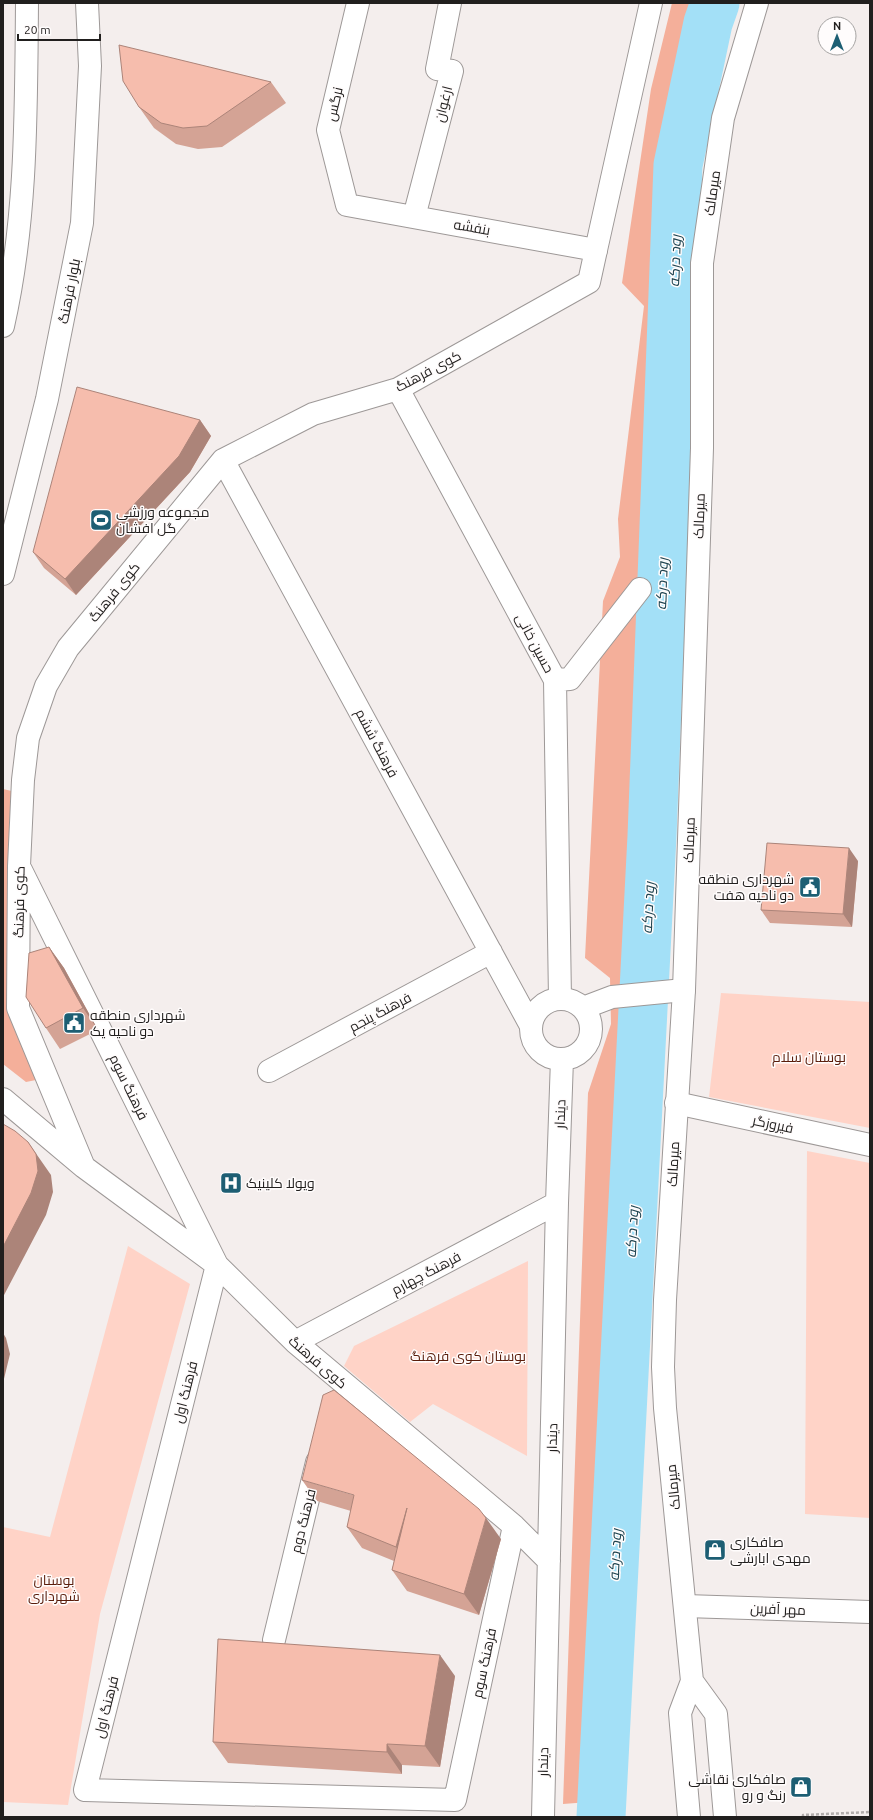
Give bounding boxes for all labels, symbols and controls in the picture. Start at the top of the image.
scale bar [18,16,100,42]
north arrow [817,16,857,56]
text: N [833,20,841,32]
text: 20 m [24,23,51,36]
street label: ارغوان [431,84,455,124]
street label: نرگس [322,85,346,123]
street label: میرمالک [701,169,723,217]
street label: بنفشه [452,216,492,238]
water label: رود درکه [665,234,685,287]
street label: بلوار فرهنگ [55,257,83,325]
street label: کوی فرهنگ [392,347,464,395]
street label: میرمالک [690,493,708,539]
place label: مجموعه ورزشی گل افشان [116,504,210,536]
sports icon: مجموعه ورزشی گل افشان [88,507,114,533]
water label: رود درکه [652,557,672,610]
street label: کوی فرهنگ [85,559,143,625]
street label: حسین خانی [513,611,557,675]
street label: فرهنگ ششم [350,706,402,781]
street label: میرمالک [680,817,698,863]
street label: کوی فرهنگ [10,866,28,938]
place label: شهرداری منطقه دو ناحیه هفت [698,871,794,903]
public building icon: شهرداری منطقه دو ناحیه هفت [797,874,823,900]
water label: رود درکه [638,880,658,934]
street label: فرهنگ پنجم [346,989,415,1037]
place label: شهرداری منطقه دو ناحیه یک [90,1007,186,1039]
public building icon: شهرداری منطقه دو ناحیه یک [61,1010,87,1036]
park label: بوستان سلام [772,1049,846,1067]
street label: فرهنگ سوم [104,1052,152,1123]
street label: دیندار [551,1099,569,1130]
street label: فیروزگر [750,1112,795,1136]
street label: میرمالک [664,1141,682,1187]
hospital icon: ویولا کلینیک [218,1170,244,1196]
place label: ویولا کلینیک [246,1175,315,1191]
water label: رود درکه [622,1204,642,1258]
street label: فرهنگ چهارم [389,1248,464,1300]
street label: کوی فرهنگ [286,1332,350,1392]
park label: بوستان کوی فرهنگ [410,1348,526,1364]
street label: فرهنگ اول [170,1359,201,1425]
street label: دیندار [544,1423,560,1454]
street label: میرمالک [663,1463,683,1511]
street label: فرهنگ دوم [287,1487,321,1555]
water label: رود درکه [605,1527,625,1581]
place label: صافکاری مهدی ابارشی [730,1534,811,1566]
shop icon: صافکاری مهدی ابارشی [702,1537,728,1563]
park label: بوستان شهرداری [28,1572,80,1604]
street label: مهر آفرین [750,1600,806,1618]
street label: فرهنگ سوم [469,1627,501,1700]
street label: فرهنگ اول [91,1674,122,1740]
street label: دیندار [535,1747,551,1778]
place label: صافکاری نقاشی رنگ و رو [688,1771,786,1803]
shop icon: صافکاری نقاشی رنگ و رو [788,1774,814,1800]

